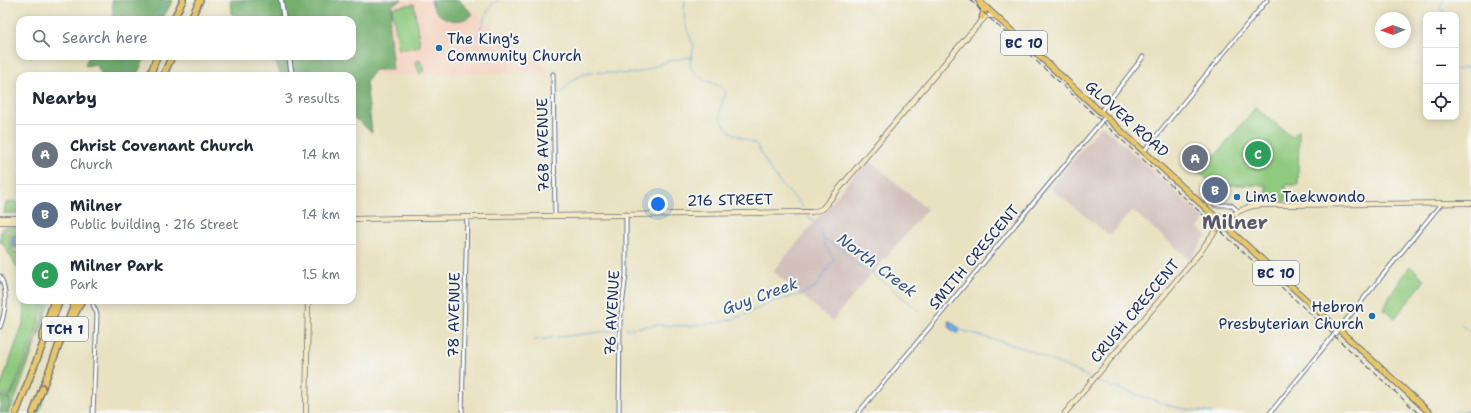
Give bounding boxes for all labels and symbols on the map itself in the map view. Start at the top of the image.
north arrow [1375,12,1411,48]
place label: The King's Community Church [447,29,582,66]
road number: BC 10 [1001,31,1047,55]
marker: The King's Community Church [434,43,444,53]
street label: GLOVER ROAD [1081,76,1173,162]
street label: 76B AVENUE [532,97,554,193]
pin: C [1245,139,1271,169]
pin: A [1182,143,1208,173]
pin: B [1202,175,1228,205]
place label: Lims Taekwondo [1245,187,1365,207]
street label: 216 STREET [687,189,773,211]
marker: Lims Taekwondo [1232,192,1242,202]
your location [648,194,668,214]
street label: SMITH CRESCENT [924,200,1024,314]
district label: Milner [1202,210,1268,235]
water label: North Creek [833,228,921,302]
street label: CRUSH CRESCENT [1086,255,1184,367]
road number: BC 10 [1253,261,1299,285]
street label: 76 AVENUE [600,270,624,356]
street label: 78 AVENUE [443,272,465,358]
water label: Guy Creek [719,273,801,319]
place label: Hebron Presbyterian Church [1218,297,1364,334]
marker: Hebron Presbyterian Church [1367,311,1377,321]
road number: TCH 1 [42,317,88,341]
one-way arrow [39,382,47,389]

